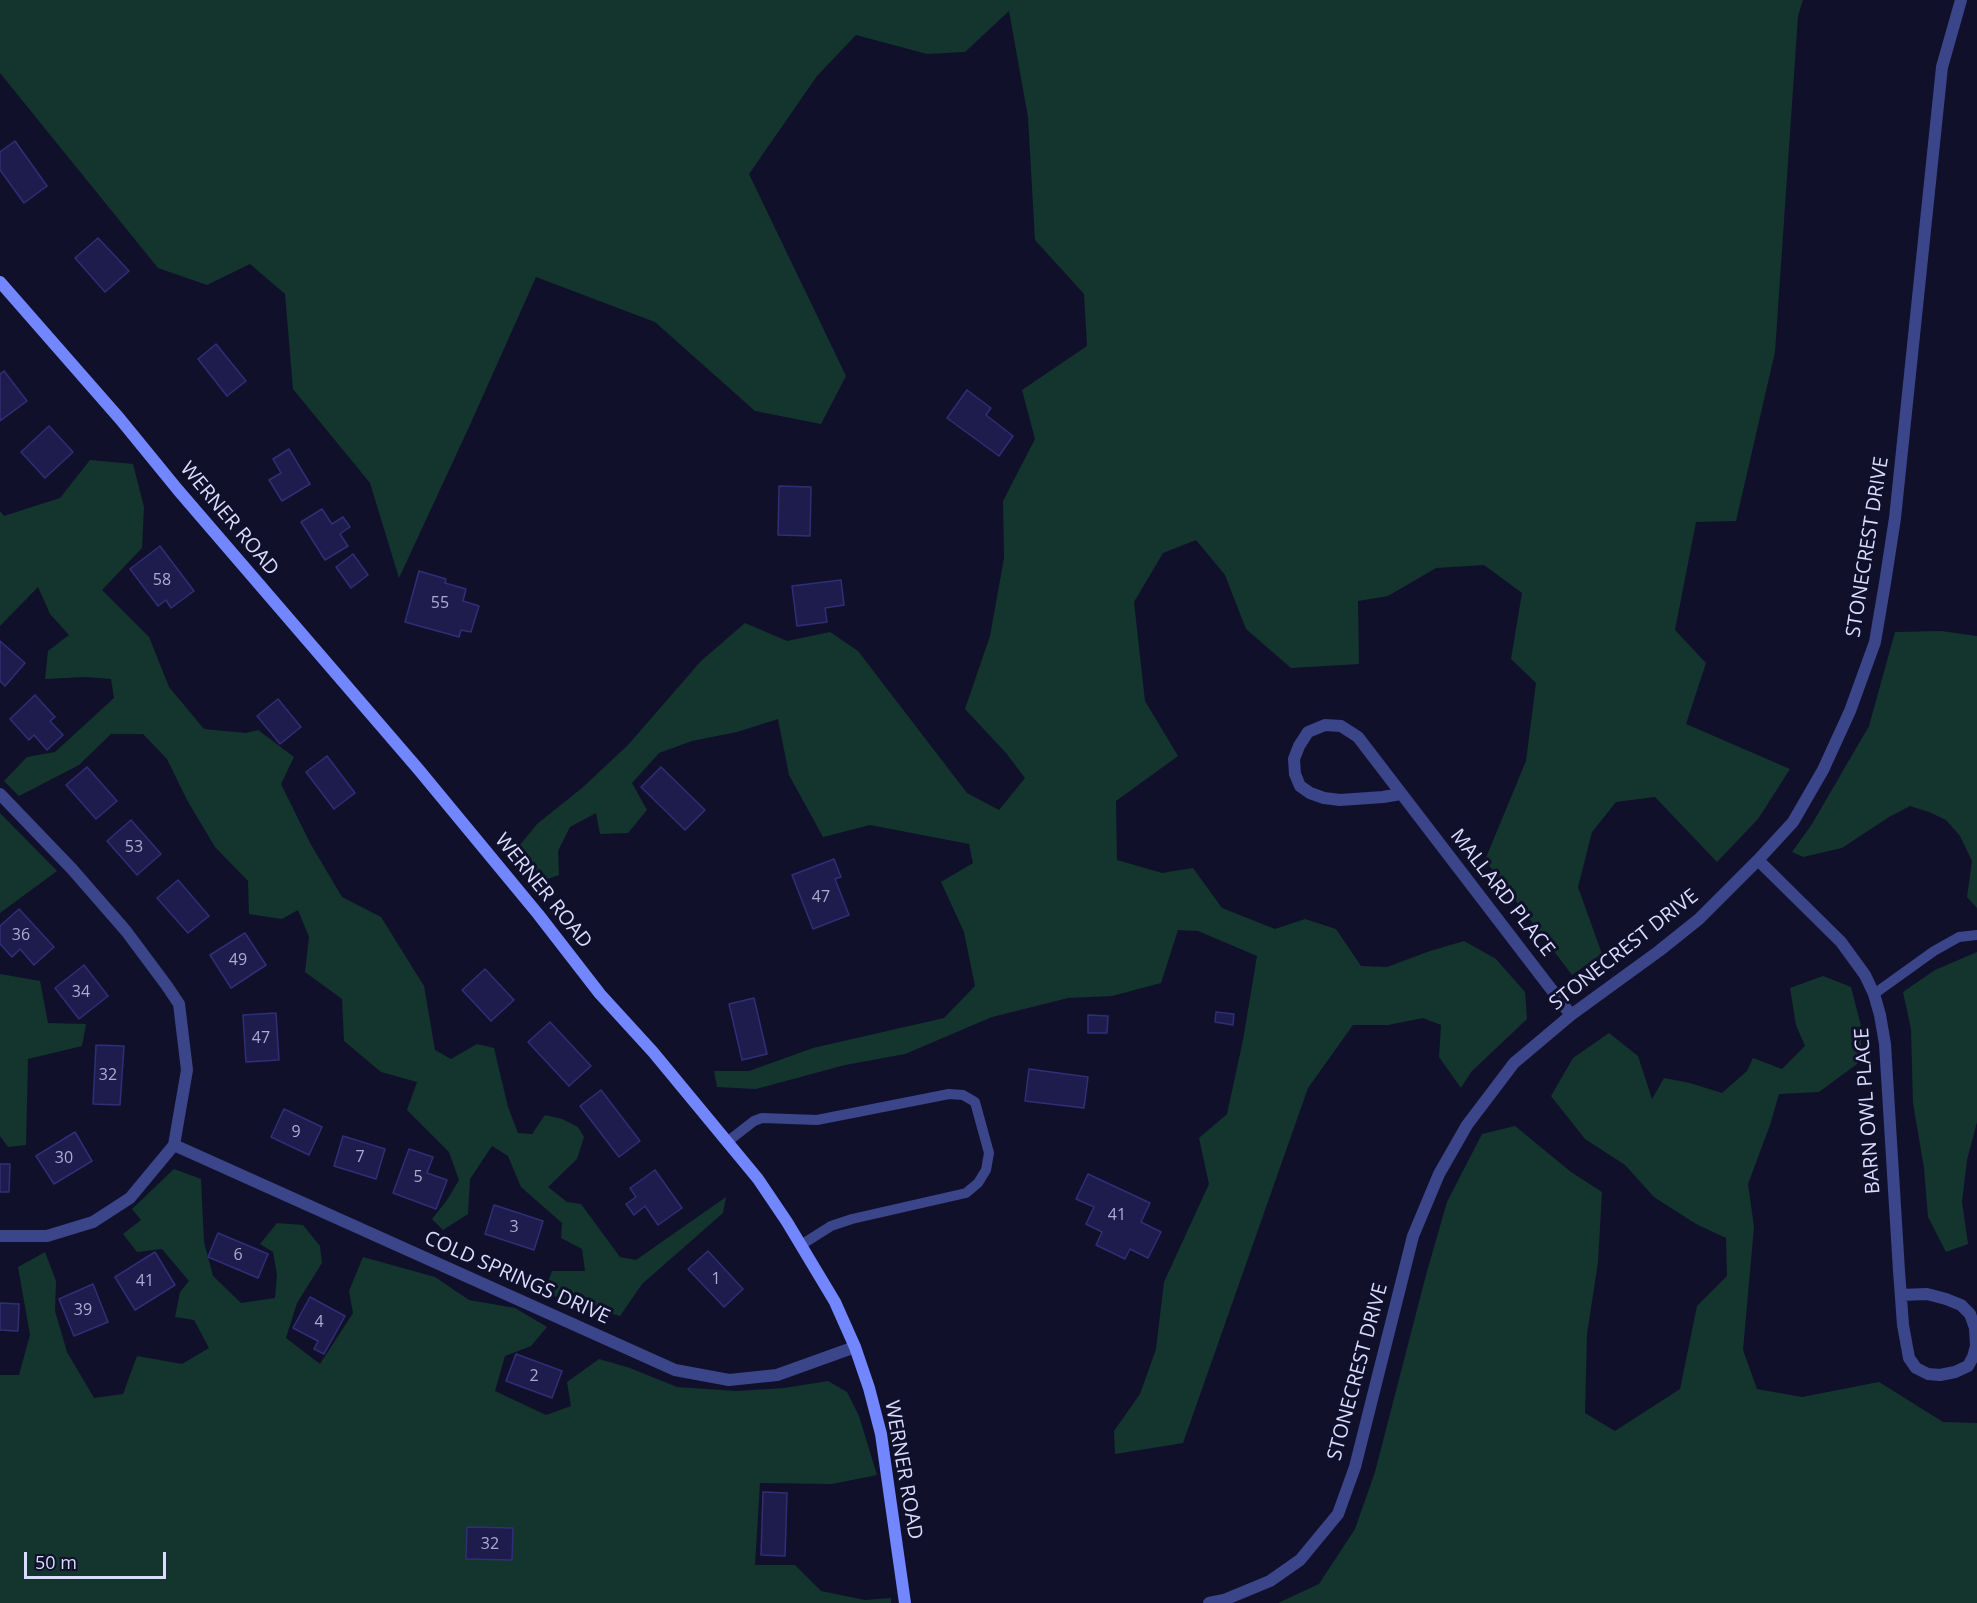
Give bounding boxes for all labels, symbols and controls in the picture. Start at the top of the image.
street label: STONECREST DRIVE [1842,455,1894,639]
street label: WERNER ROAD [175,457,283,581]
house number: 58 [153,570,171,590]
house number: 55 [431,593,449,613]
street label: MALLARD PLACE [1445,825,1559,961]
street label: WERNER ROAD [489,829,597,953]
house number: 53 [125,837,143,857]
street label: STONECREST DRIVE [1545,884,1703,1016]
house number: 47 [812,887,830,907]
house number: 36 [12,925,30,945]
house number: 49 [229,950,247,970]
house number: 34 [72,982,90,1002]
street label: BARN OWL PLACE [1850,1027,1886,1195]
house number: 47 [252,1028,270,1048]
house number: 32 [99,1065,117,1085]
house number: 9 [291,1122,301,1142]
house number: 7 [355,1147,365,1167]
house number: 30 [55,1148,73,1168]
house number: 5 [413,1167,423,1187]
house number: 41 [1108,1205,1126,1225]
house number: 3 [509,1217,519,1237]
street label: COLD SPRINGS DRIVE [421,1226,613,1330]
house number: 6 [233,1245,243,1265]
house number: 1 [711,1269,721,1289]
house number: 41 [136,1271,154,1291]
street label: STONECREST DRIVE [1323,1281,1393,1463]
house number: 39 [74,1300,92,1320]
house number: 4 [314,1312,324,1332]
house number: 2 [529,1366,539,1386]
street label: WERNER ROAD [879,1399,927,1541]
house number: 32 [481,1534,499,1554]
scale bar [27,1540,170,1578]
text: 50 m [35,1550,77,1574]

